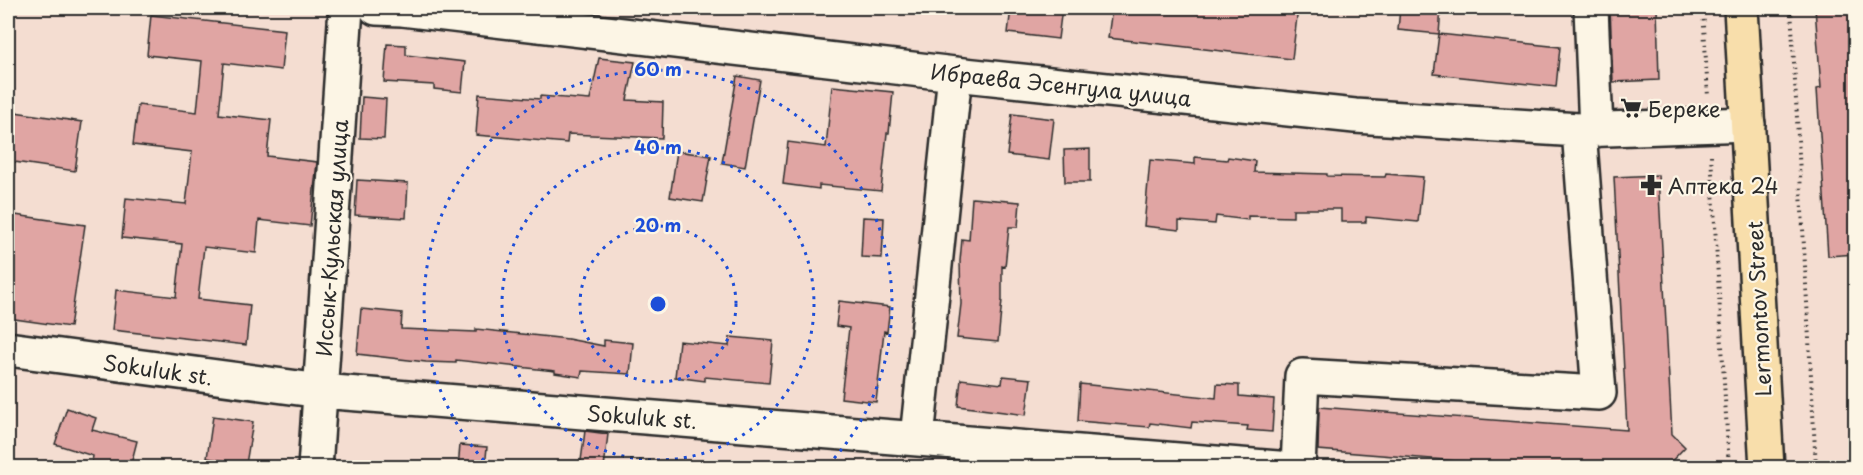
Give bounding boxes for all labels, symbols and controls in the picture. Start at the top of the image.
street label: Ибраева Эсенгула улица [929,54,1194,114]
text: 60 m [634,55,682,82]
place label: Береке [1648,92,1721,124]
supermarket icon: Береке [1619,96,1643,120]
street label: Иссык-Кульская улица [307,118,355,358]
text: 40 m [634,133,682,160]
place label: Аптека 24 [1668,169,1779,201]
pharmacy icon: Аптека 24 [1639,173,1663,197]
text: 20 m [635,211,681,238]
street label: Lermontov Street [1737,220,1779,398]
centre of rings [648,294,668,314]
street label: Sokuluk st. [101,345,215,393]
street label: Sokuluk st. [586,396,698,436]

